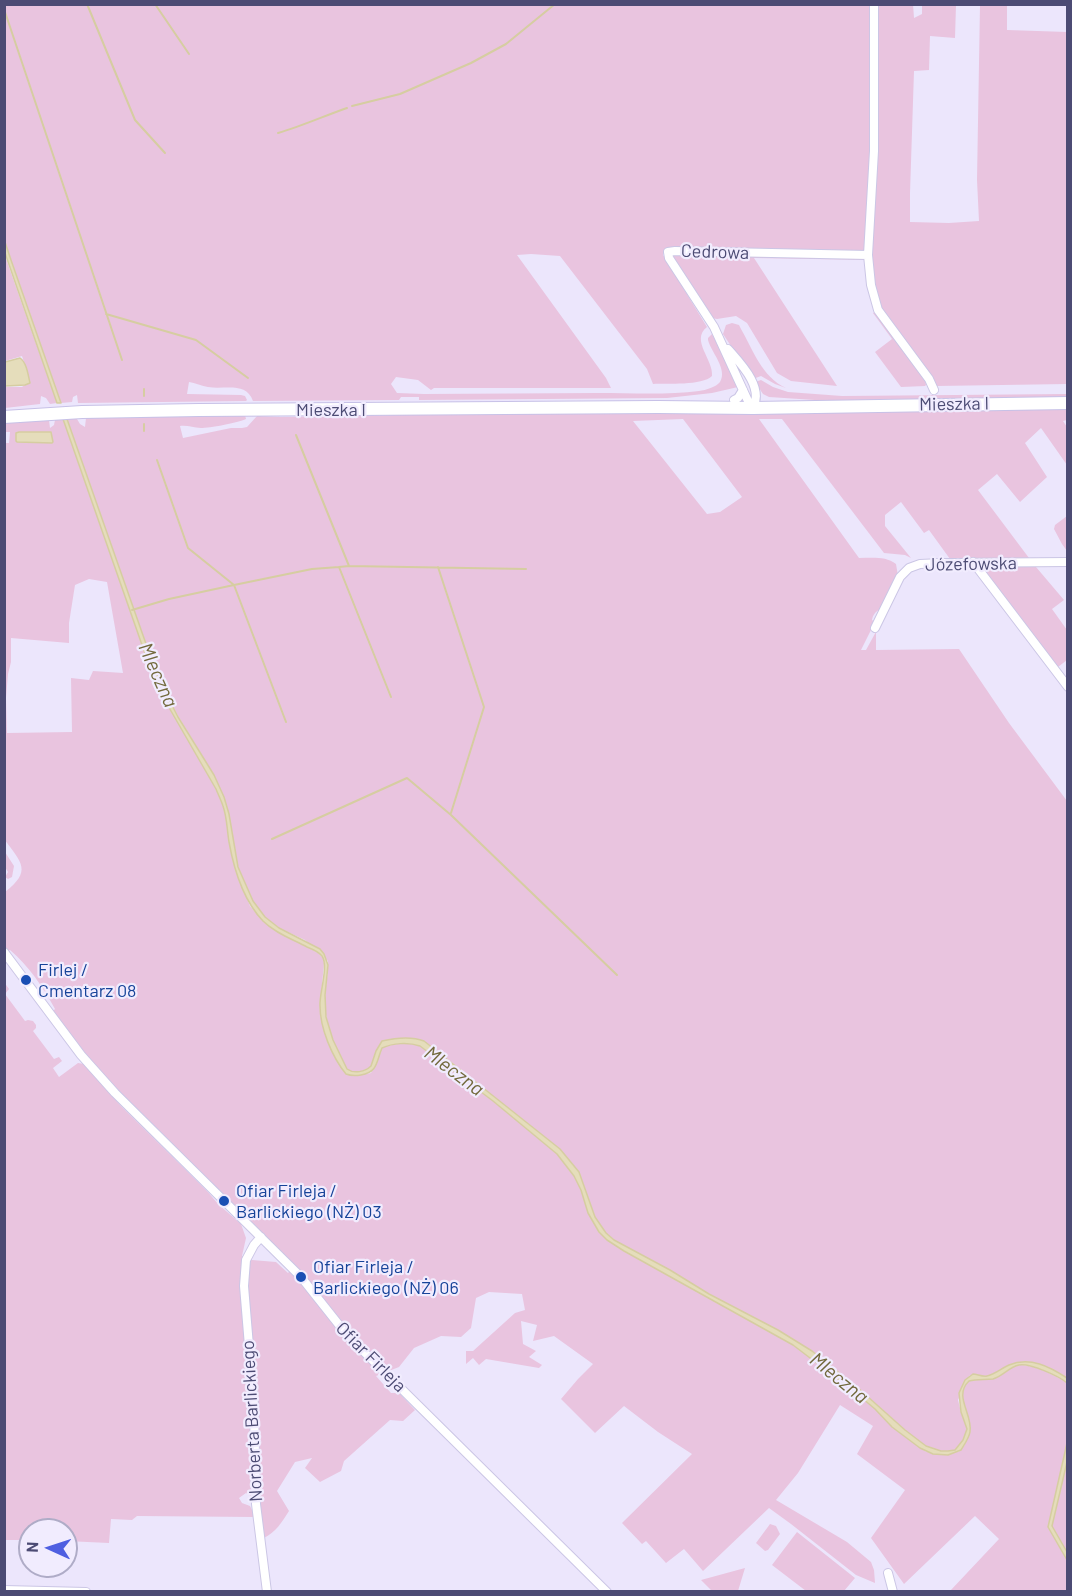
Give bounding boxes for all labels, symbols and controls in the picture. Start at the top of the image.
street label: Cedrowa [681,240,749,264]
street label: Mieszka I [919,393,989,415]
street label: Mieszka I [296,399,366,421]
street label: Józefowska [925,552,1017,576]
water label: Mleczna [133,639,183,711]
place label: Firlej / Cmentarz 08 [38,959,136,1002]
marker: Firlej / Cmentarz 08 [19,973,33,987]
water label: Mleczna [419,1041,489,1101]
place label: Ofiar Firleja / Barlickiego (NŻ) 03 [236,1180,382,1222]
marker: Ofiar Firleja / Barlickiego (NŻ) 03 [217,1194,231,1208]
place label: Ofiar Firleja / Barlickiego (NŻ) 06 [313,1256,459,1298]
marker: Ofiar Firleja / Barlickiego (NŻ) 06 [294,1270,308,1284]
street label: Ofiar Firleja [331,1317,411,1397]
street label: Norberta Barlickiego [237,1340,267,1502]
water label: Mleczna [805,1347,873,1409]
north arrow [18,1518,78,1578]
text: N [22,1541,41,1553]

